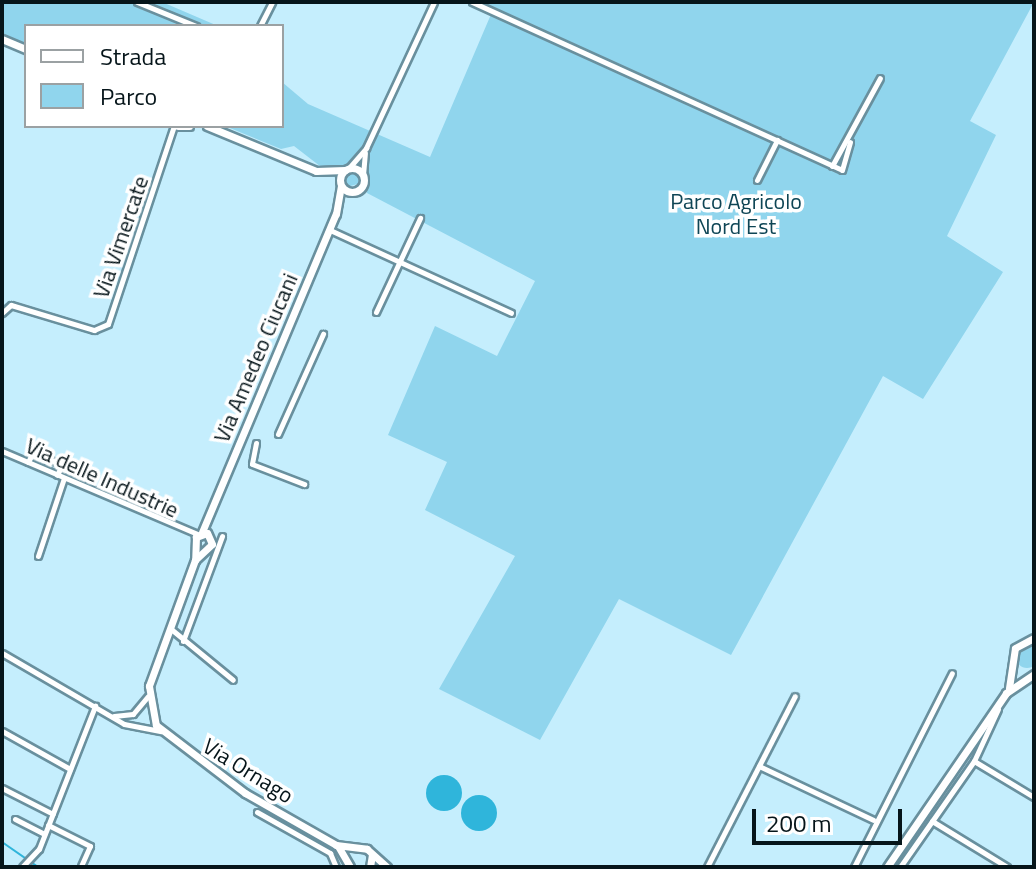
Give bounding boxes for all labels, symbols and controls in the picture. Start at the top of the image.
legend [24,24,284,128]
text: Strada [100,38,166,74]
text: Parco [100,78,157,114]
street label: Via Vimercate [88,172,154,302]
park label: Parco Agricolo Nord Est [670,188,802,240]
street label: Via Amedeo Ciucani [208,270,304,446]
street label: Via delle Industrie [22,433,182,523]
street label: Via Ornago [198,733,298,809]
scale bar [756,793,906,843]
text: 200 m [766,805,832,841]

